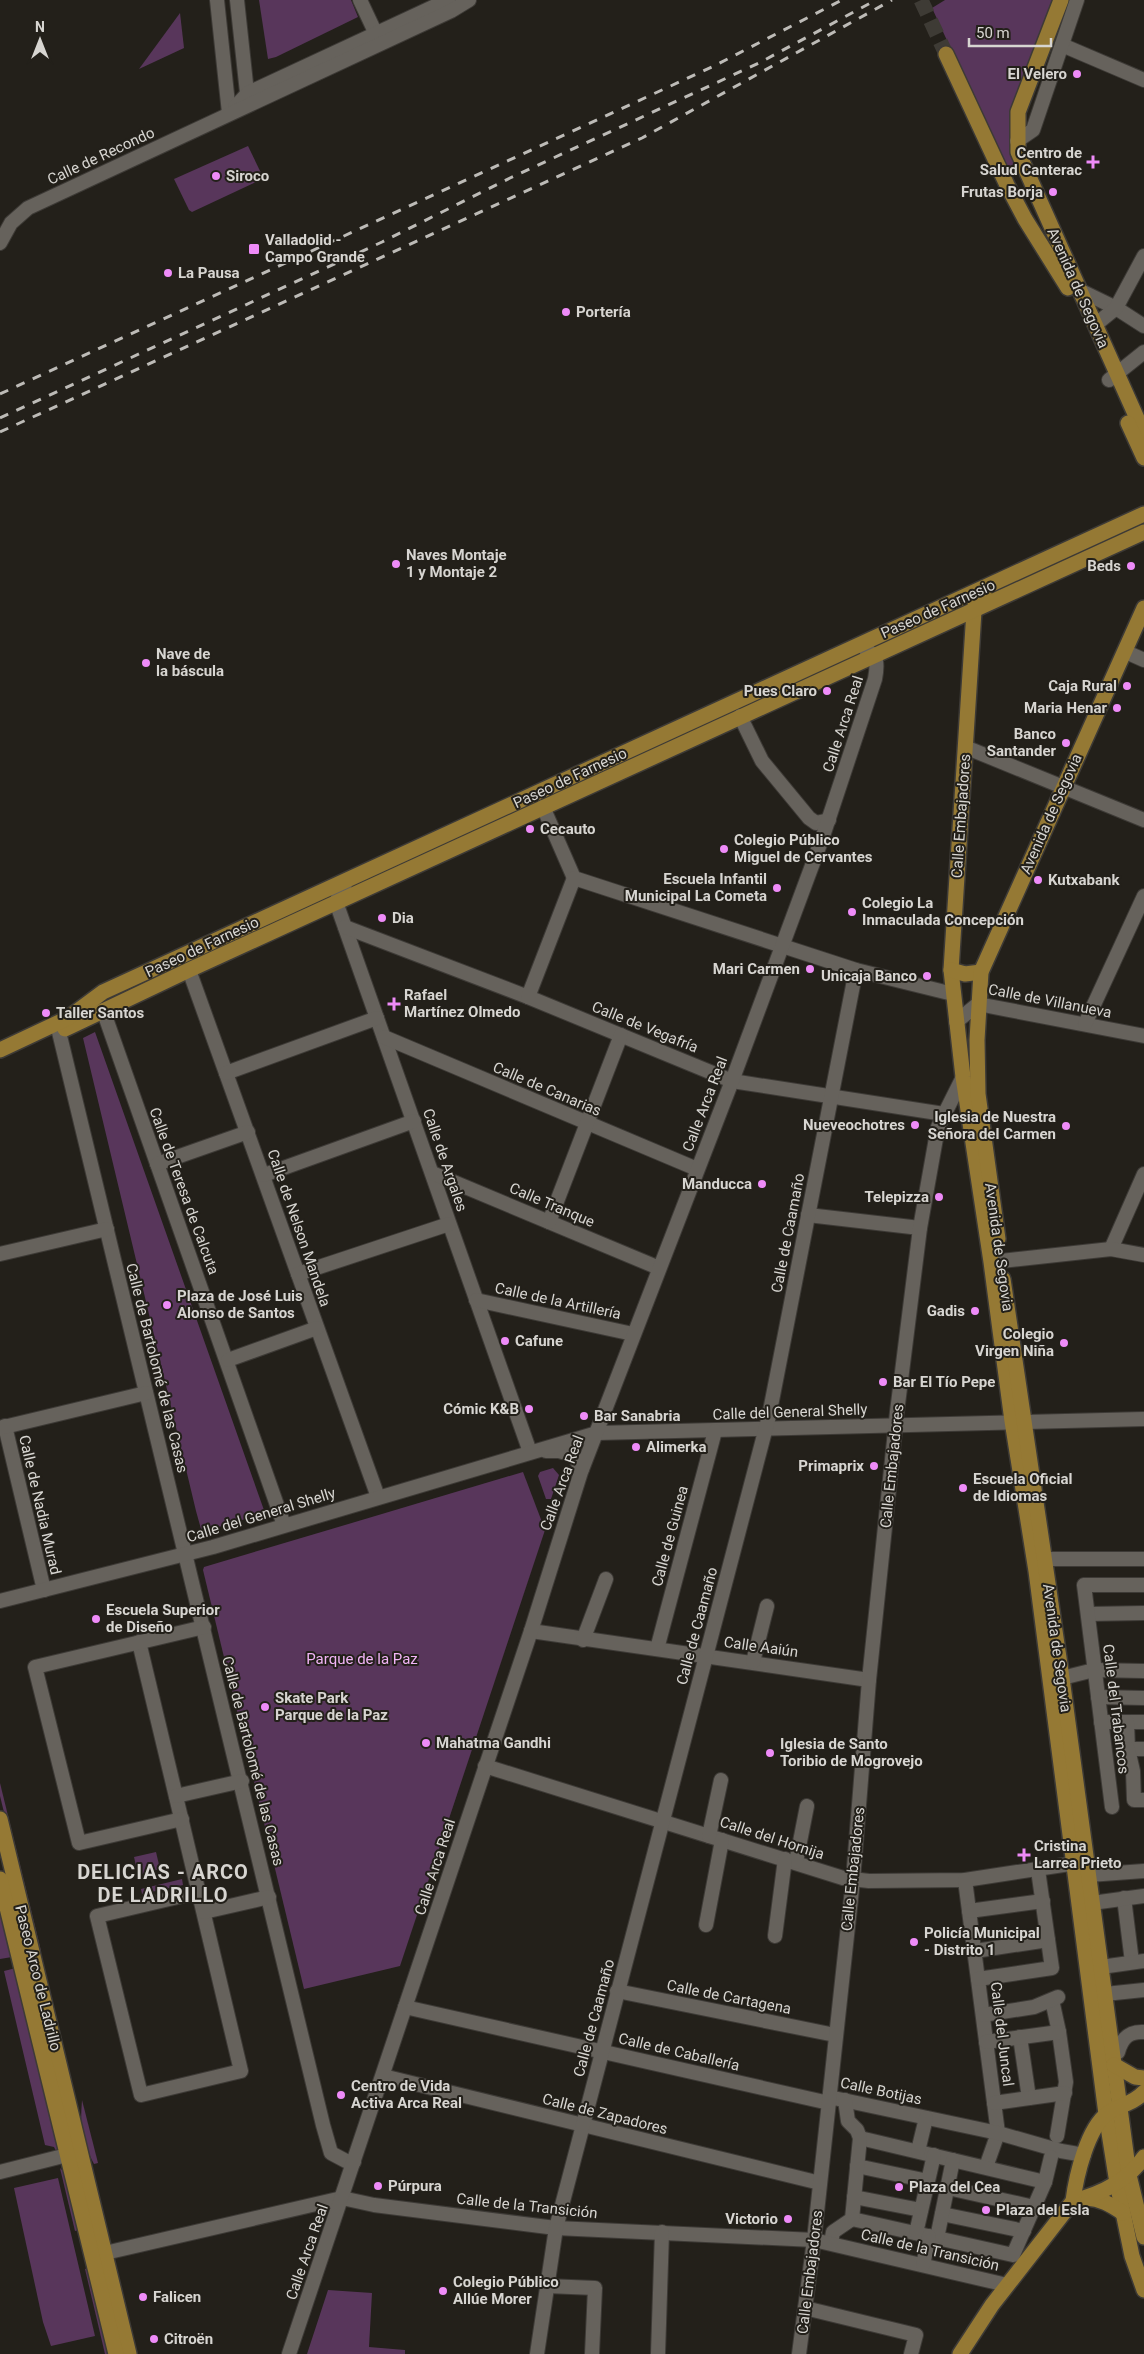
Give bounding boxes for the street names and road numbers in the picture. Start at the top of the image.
street label: Calle de Recondo [45,123,157,189]
street label: Avenida de Segovia [1043,225,1113,351]
street label: Paseo de Farnesio [878,576,998,642]
street label: Calle Arca Real [819,673,867,775]
street label: Paseo de Farnesio [510,744,630,812]
street label: Avenida de Segovia [1016,751,1086,877]
street label: Calle Embajadores [948,753,974,879]
street label: Paseo de Farnesio [142,913,262,981]
street label: Calle de Villanueva [987,980,1113,1022]
street label: Calle de Vegafría [589,997,701,1057]
street label: Calle Arca Real [679,1054,731,1154]
street label: Calle de Canarias [490,1058,604,1120]
street label: Calle de Teresa de Calcuta [145,1105,223,1277]
street label: Calle de Argales [419,1106,471,1214]
street label: Calle de Nelson Mandela [264,1147,334,1309]
street label: Calle de Caamaño [768,1172,808,1294]
street label: Calle Tranque [507,1179,597,1231]
street label: Avenida de Segovia [981,1182,1017,1312]
street label: Calle de Bartolomé de las Casas [122,1261,192,1475]
street label: Calle de la Artillería [493,1279,623,1323]
street label: Calle del General Shelly [712,1400,868,1424]
street label: Calle Embajadores [877,1403,907,1529]
street label: Calle de Nadia Murad [15,1433,65,1577]
street label: Calle Arca Real [536,1433,588,1533]
street label: Calle del General Shelly [184,1484,338,1546]
street label: Calle de Guinea [648,1484,692,1588]
street label: Calle de Caamaño [673,1565,721,1687]
street label: Avenida de Segovia [1039,1583,1075,1713]
street label: Calle Aaiún [723,1633,799,1661]
street label: Calle del Trabancos [1099,1643,1133,1775]
street label: Calle de Bartolomé de las Casas [218,1654,288,1868]
street label: Calle Embajadores [838,1806,868,1932]
street label: Calle del Hornija [718,1813,826,1863]
street label: Calle Arca Real [411,1816,459,1918]
street label: Paseo Arco de Ladrillo [11,1903,65,2053]
street label: Calle de Caamaño [570,1957,618,2079]
street label: Calle de Cartagena [665,1976,793,2018]
street label: Calle del Juncal [987,1981,1017,2087]
street label: Calle de Caballería [617,2029,741,2075]
street label: Calle Botijas [839,2074,923,2108]
street label: Calle de Zapadores [541,2090,669,2138]
street label: Calle de la Transición [456,2190,598,2222]
street label: Calle Arca Real [282,2202,332,2302]
street label: Calle Embajadores [793,2209,827,2335]
street label: Calle de la Transición [859,2225,1001,2275]

